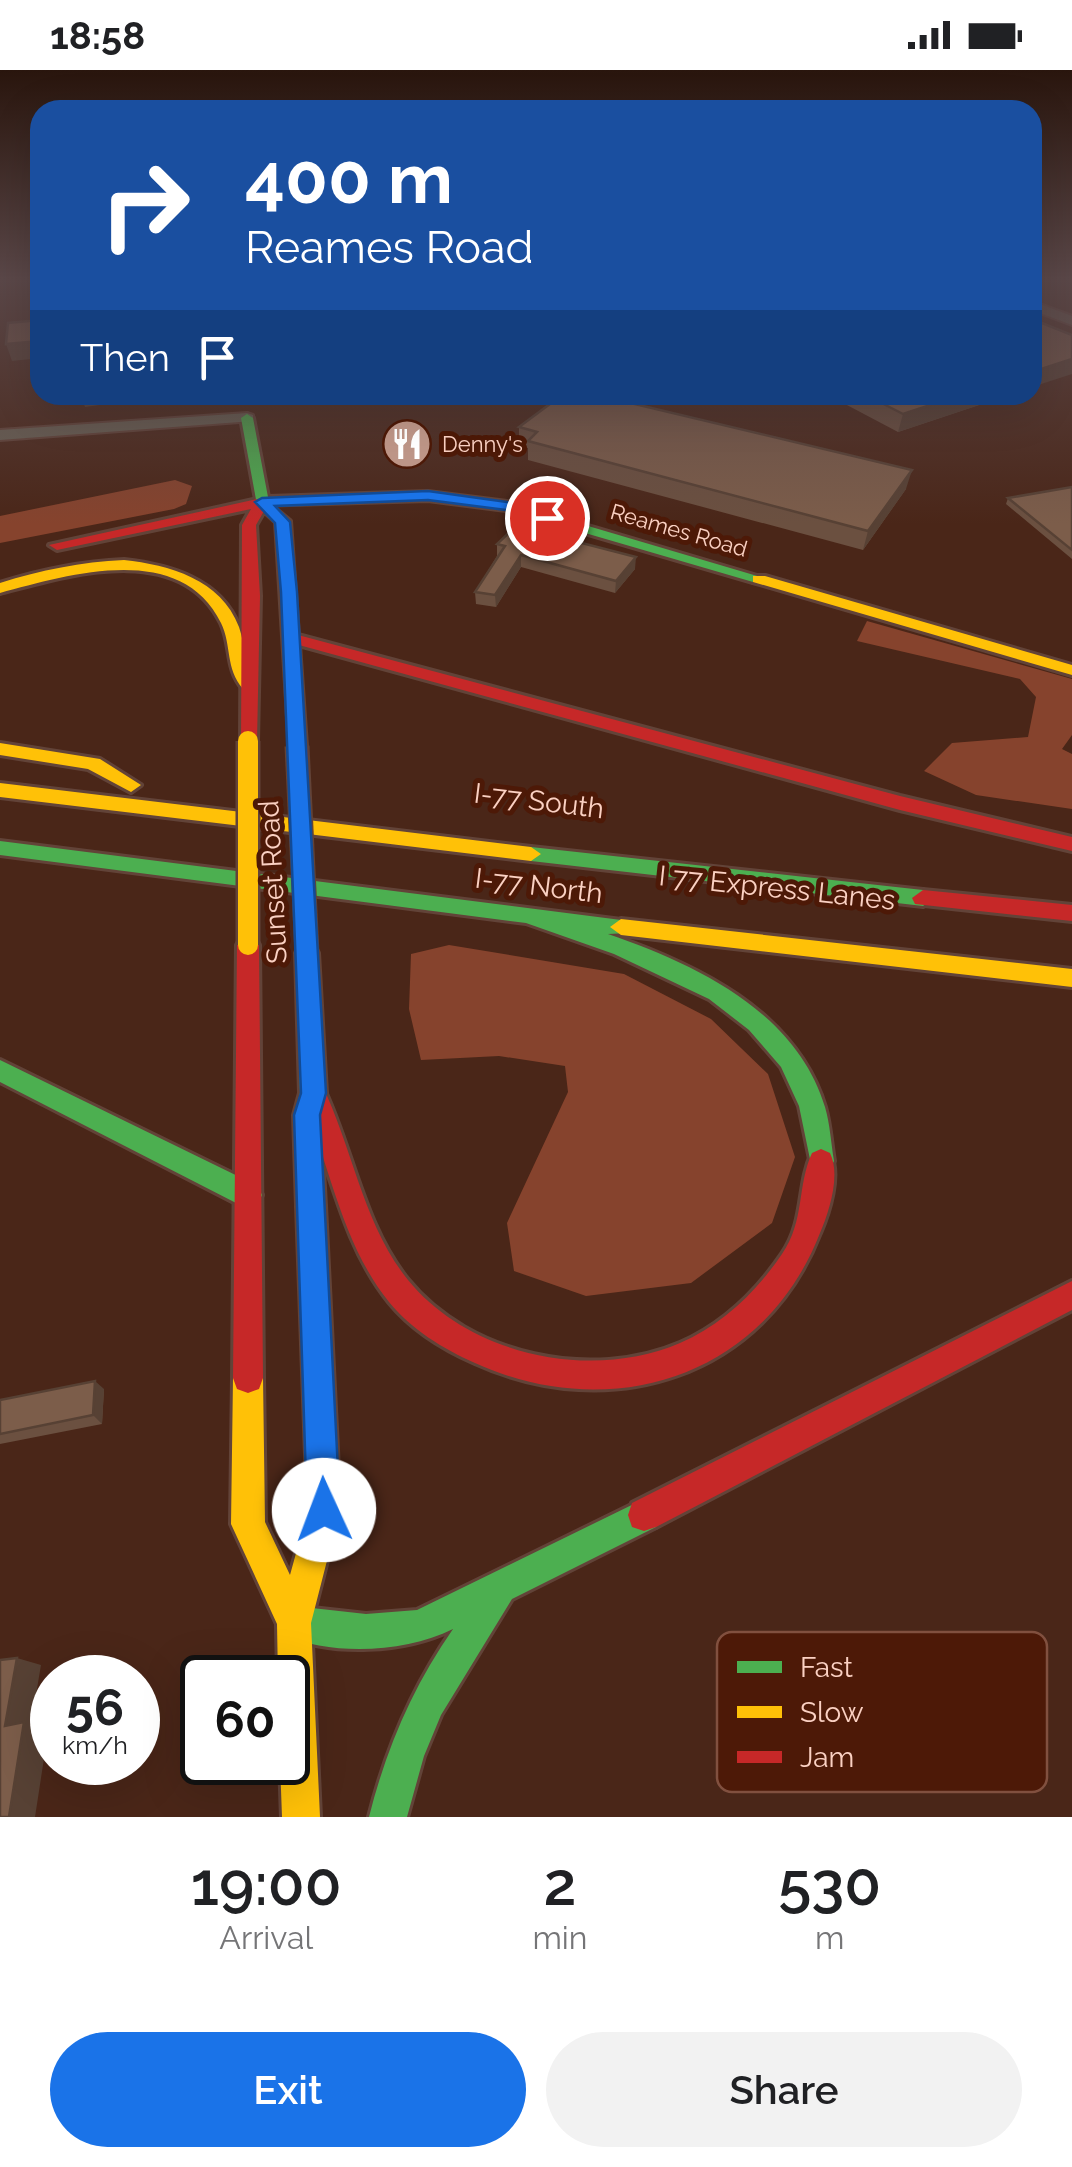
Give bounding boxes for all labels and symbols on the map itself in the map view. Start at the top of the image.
restaurant icon: Denny's [381,418,433,470]
place label: Denny's [442,431,523,457]
pin [505,476,590,561]
street label: Reames Road [608,498,750,562]
street label: I-77 South [472,777,606,825]
street label: Sunset Road [252,800,294,964]
street label: I 77 Express Lanes [657,859,897,917]
street label: I-77 North [473,862,605,910]
position arrow [272,1458,376,1562]
legend [717,1632,1047,1792]
text: Fast [800,1651,853,1684]
speed limit sign: 60 [180,1655,310,1785]
text: Slow [800,1696,864,1729]
text: Jam [800,1741,854,1774]

